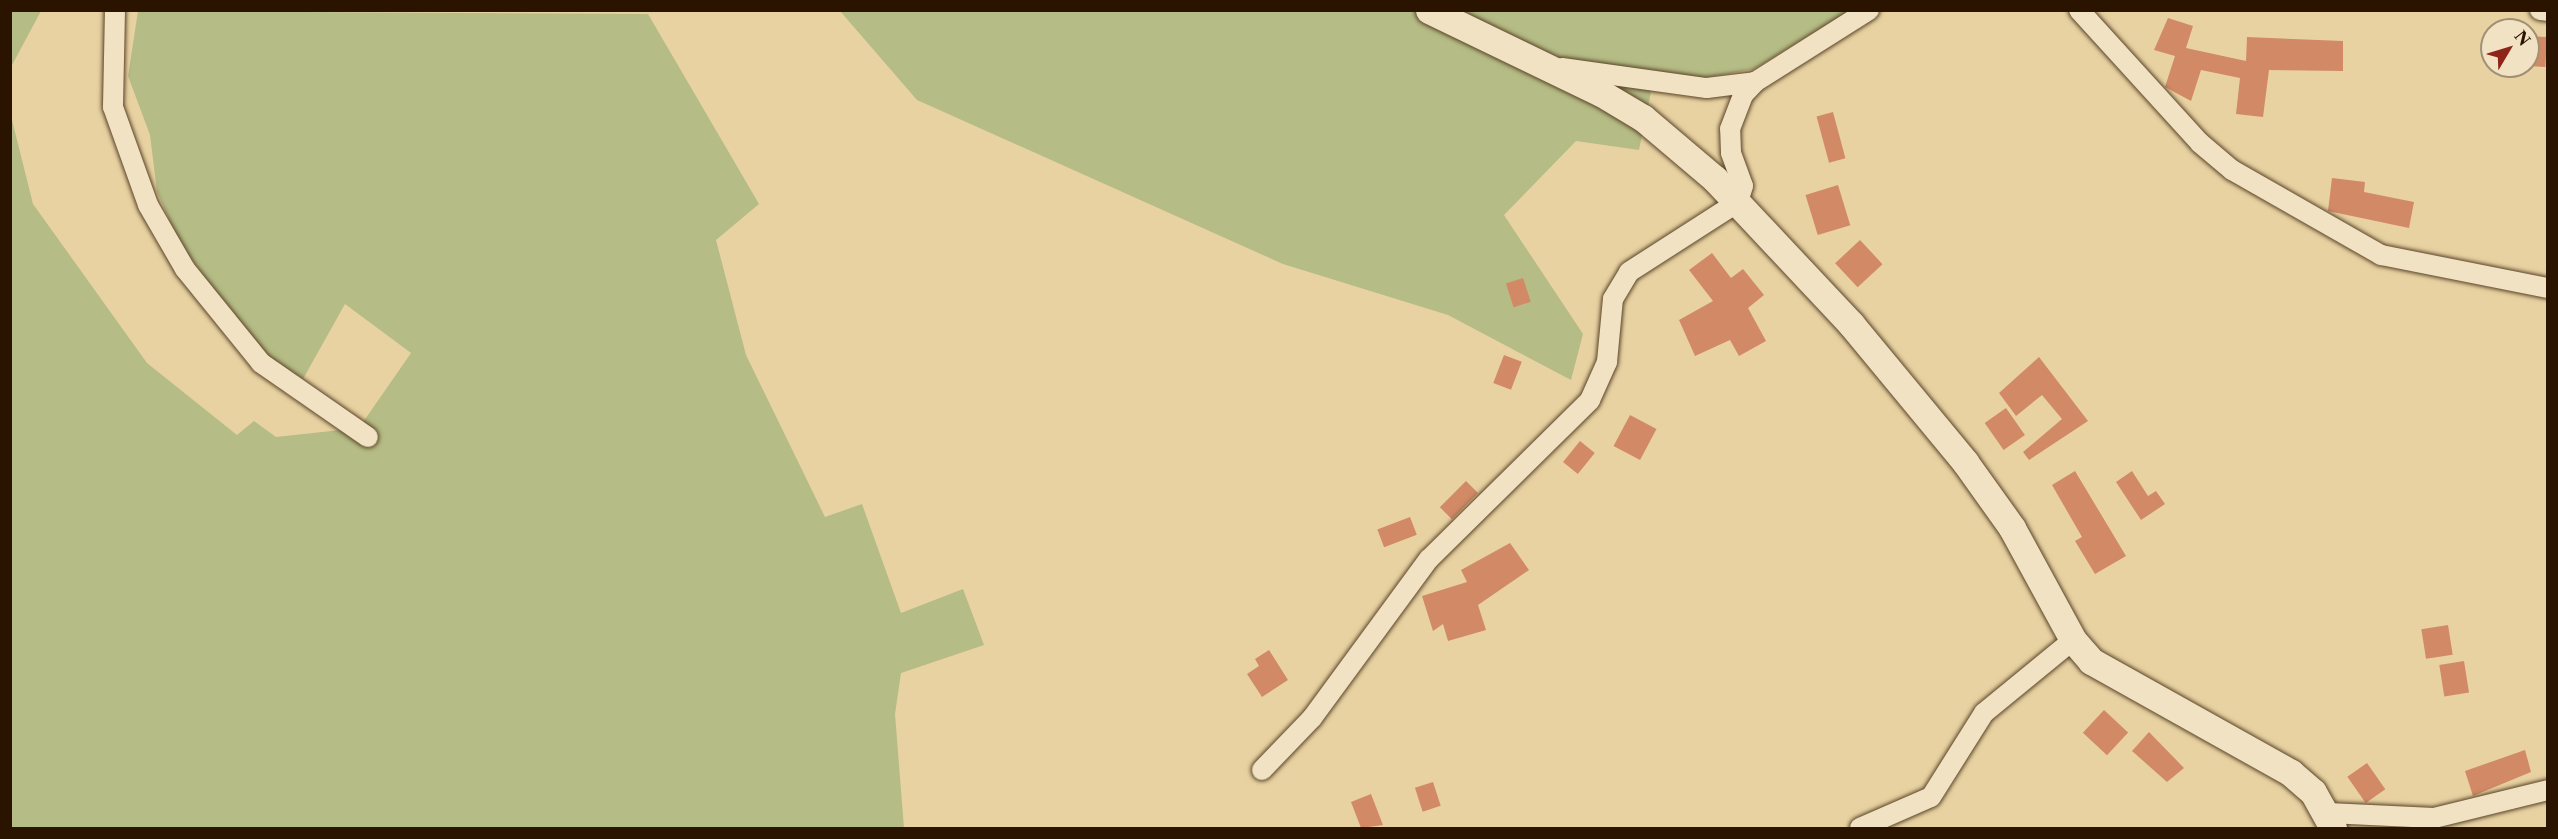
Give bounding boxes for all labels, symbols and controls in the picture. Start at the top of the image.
north arrow [2480,18,2540,78]
text: N [2510,27,2535,50]

